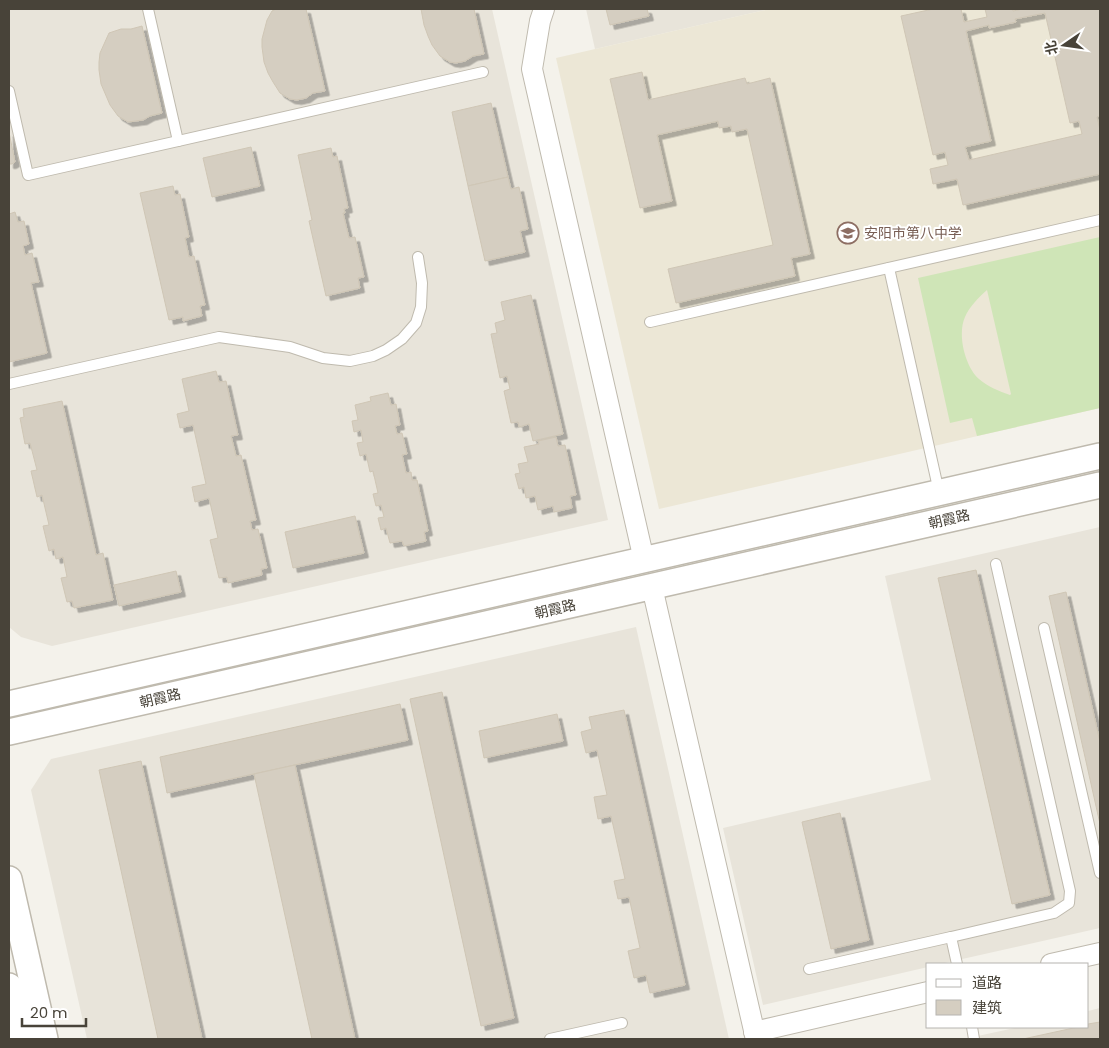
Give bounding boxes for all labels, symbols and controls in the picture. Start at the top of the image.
north arrow [1039,20,1089,70]
text: 北 [1040,39,1063,57]
school or university icon: 安阳市第八中学 [836,221,860,245]
place label: 安阳市第八中学 [864,223,962,243]
street label: 朝霞路 [926,505,972,533]
street label: 朝霞路 [532,595,578,623]
street label: 朝霞路 [137,684,183,712]
legend [926,963,1089,1028]
text: 道路 [972,972,1002,993]
scale bar [22,996,86,1028]
text: 建筑 [972,997,1002,1018]
text: 20 m [30,1002,68,1023]

